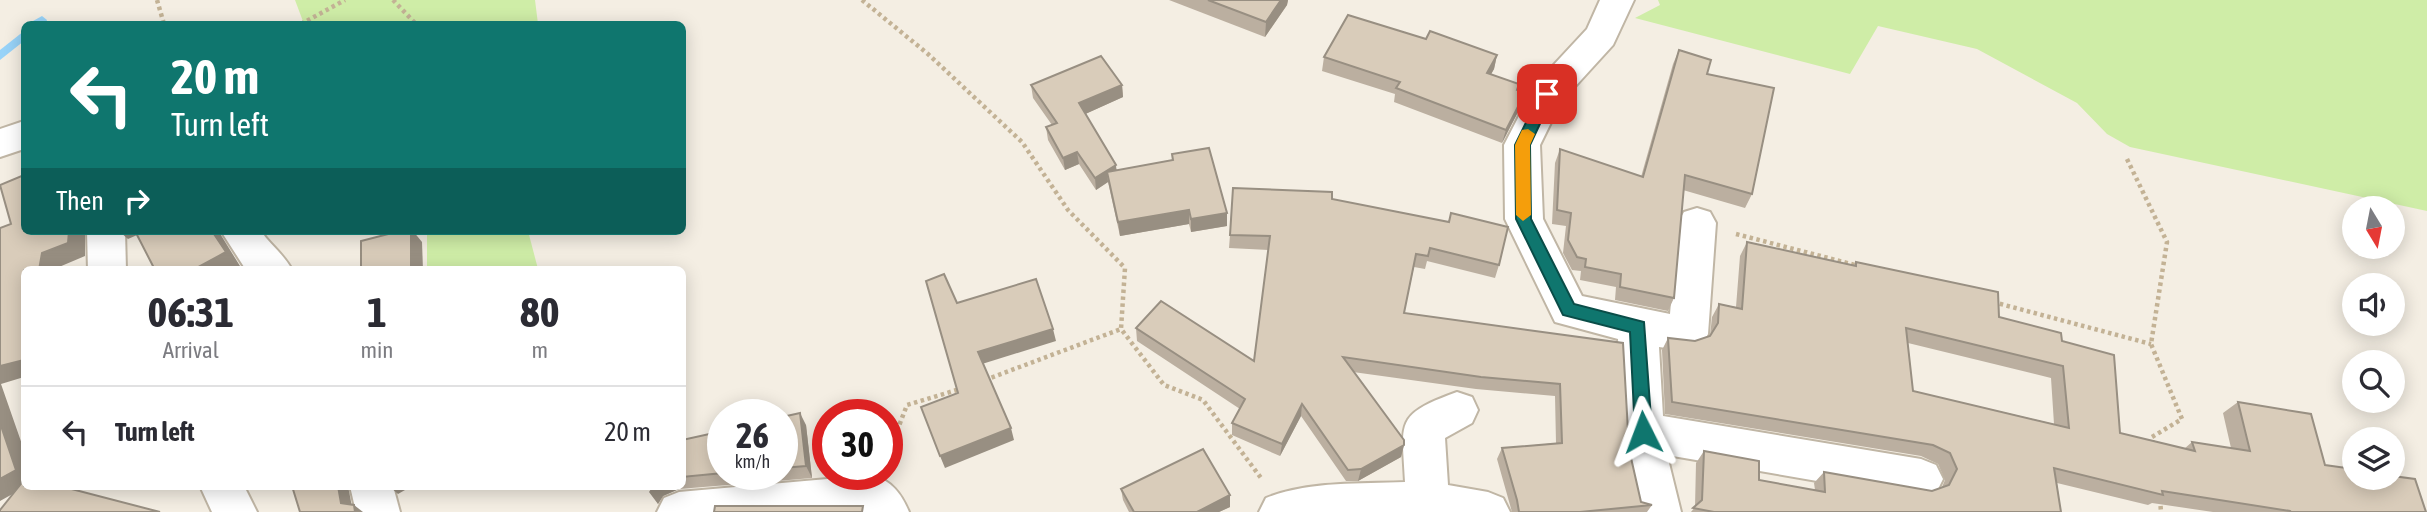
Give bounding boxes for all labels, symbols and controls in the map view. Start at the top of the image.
text: 20 m [171,48,259,104]
icon: left [56,49,147,140]
pin [1517,64,1577,124]
icon: arrive [1528,75,1566,113]
text: Turn left [171,106,269,143]
icon: right [118,182,156,220]
text: Then [56,186,104,216]
north arrow [2342,196,2404,259]
map controls [2342,196,2405,490]
button: sound [2342,273,2405,336]
text: 06:31 [148,288,234,336]
text: 1 [367,288,387,336]
text: 80 [520,288,559,336]
text: Arrival [163,337,219,363]
text: min [360,337,393,363]
text: m [531,337,548,363]
button: search [2342,350,2405,413]
position arrow [1606,395,1680,469]
speed limit sign: 30 [812,399,903,490]
icon: left [56,413,94,451]
text: 26 [736,415,769,455]
text: Turn left [115,417,195,447]
text: 20 m [604,417,651,447]
button: layers [2342,427,2405,490]
text: km/h [735,451,770,472]

